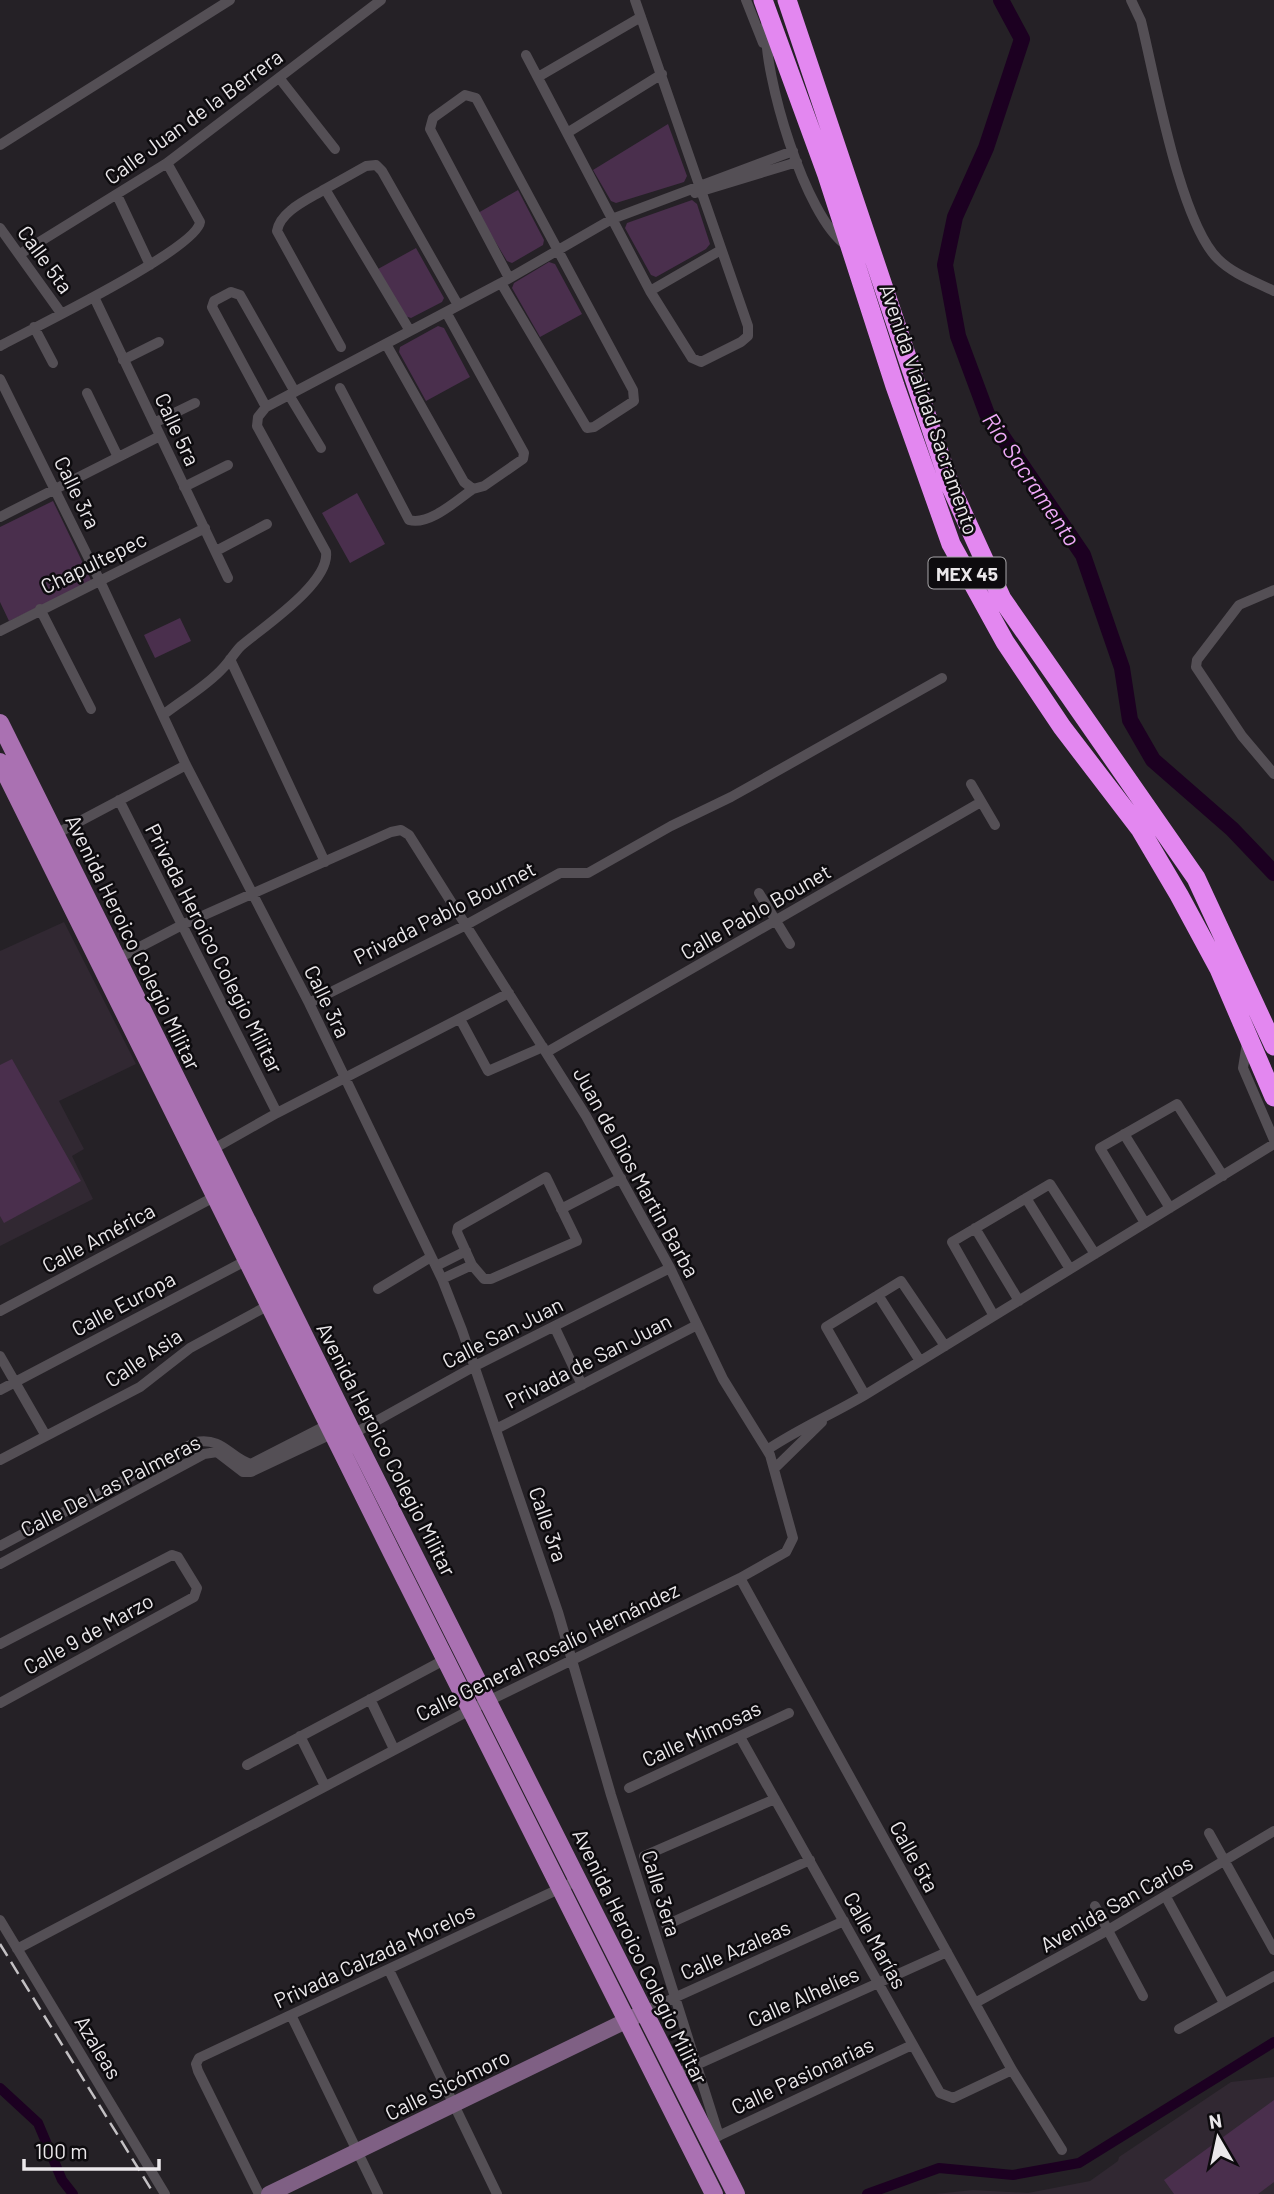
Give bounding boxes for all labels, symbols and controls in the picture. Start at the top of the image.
street label: Calle Juan de la Berrera [99,43,287,189]
street label: Calle 5ta [13,220,79,298]
street label: Avenida Vialidad Sacramento [875,280,985,538]
street label: Calle 5ra [150,389,206,469]
water label: Rio Sacramento [977,407,1087,551]
street label: Calle 3ra [50,452,106,532]
street label: Chapultepec [36,526,150,598]
road number: MEX 45 [928,558,1006,588]
street label: Avenida Heroico Colegio Militar [61,810,207,1074]
street label: Privada Heroico Colegio Militar [141,819,289,1077]
street label: Privada Pablo Bournet [349,855,539,969]
street label: Calle Pablo Bounet [676,858,834,964]
street label: Calle 3ra [300,961,356,1041]
street label: Juan de Dios Martin Barba [569,1063,705,1281]
street label: Calle América [37,1197,159,1277]
street label: Calle Europa [67,1265,179,1341]
street label: Calle San Juan [437,1291,567,1373]
street label: Privada de San Juan [501,1307,675,1413]
street label: Avenida Heroico Colegio Militar [312,1318,462,1580]
street label: Calle Asia [100,1322,186,1392]
street label: Calle De Las Palmeras [16,1429,204,1541]
street label: Calle 3ra [525,1483,573,1565]
street label: Calle General Rosalío Hernández [411,1576,683,1726]
street label: Calle 9 de Marzo [19,1587,157,1679]
street label: Calle Mimosas [638,1695,764,1771]
street label: Calle 5ta [885,1816,945,1896]
street label: Avenida Heroico Colegio Militar [568,1824,714,2088]
street label: Calle 3era [637,1847,687,1939]
street label: Avenida San Carlos [1035,1849,1197,1957]
street label: Calle Marías [839,1887,913,1993]
street label: Privada Calzada Morelos [270,1897,478,2013]
street label: Calle Azaleas [676,1914,794,1984]
street label: Calle Alhelíes [744,1960,862,2032]
street label: Azaleas [70,2011,128,2083]
street label: Calle Pasionarias [727,2031,877,2119]
street label: Calle Sicómoro [381,2043,513,2125]
north arrow [1183,2103,1253,2173]
text: N [1207,2108,1223,2133]
scale bar [24,2128,159,2172]
text: 100 m [35,2138,88,2163]

